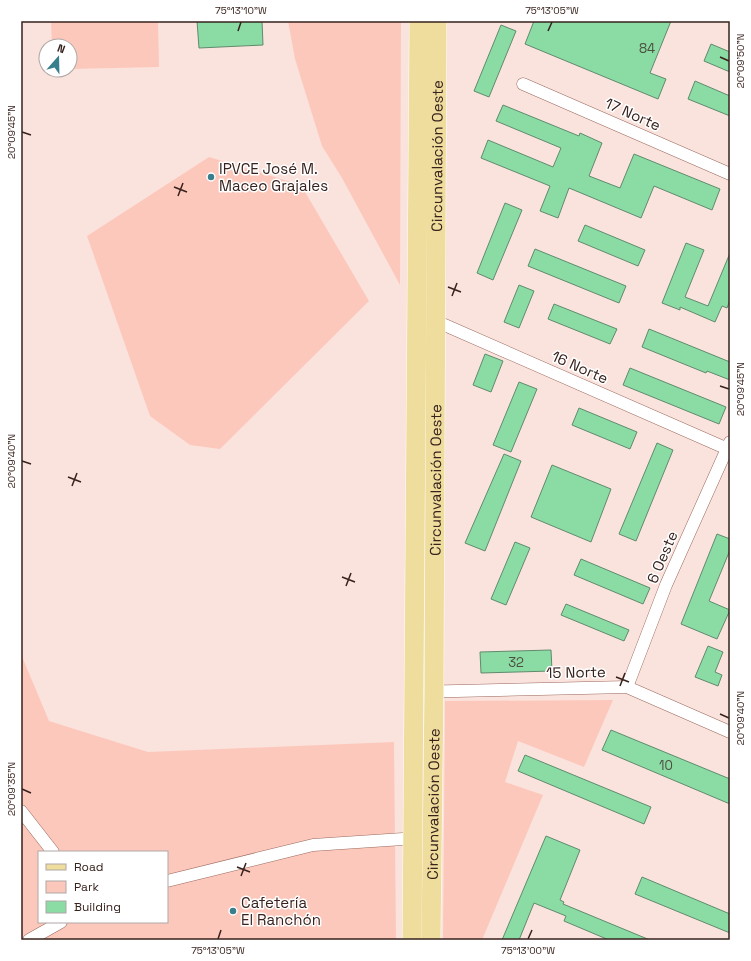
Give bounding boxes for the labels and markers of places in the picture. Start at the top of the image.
place label: IPVCE José M. Maceo Grajales [219,159,328,195]
marker: IPVCE José M. Maceo Grajales [206,172,216,182]
place label: Cafetería El Ranchón [241,893,321,929]
marker: Cafetería El Ranchón [228,906,238,916]

